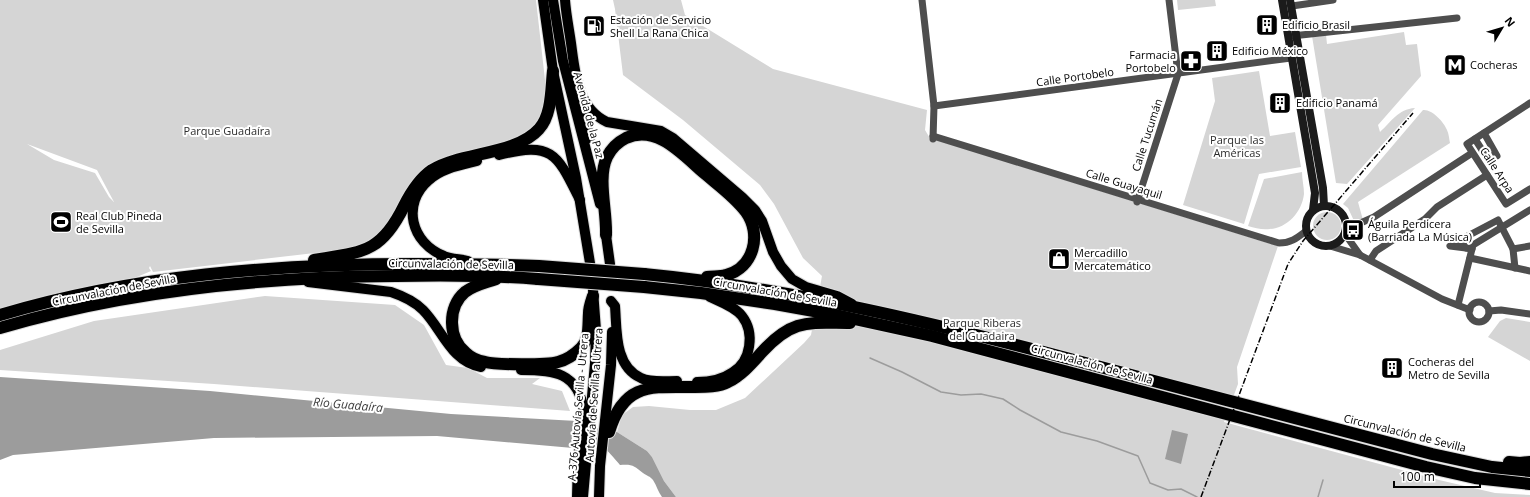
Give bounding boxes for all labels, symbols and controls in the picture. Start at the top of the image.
north arrow [1482,8,1522,48]
place label: Estación de Servicio Shell La Rana Chica [610,12,711,40]
building icon: Edificio Brasil [1254,12,1280,38]
fuel station icon: Estación de Servicio Shell La Rana Chica [581,13,607,39]
text: N [1502,13,1519,30]
place label: Edificio Brasil [1282,17,1350,32]
building icon: Edificio México [1204,38,1230,64]
place label: Edificio México [1232,43,1308,58]
place label: Farmacia Portobelo [1125,47,1176,75]
pharmacy icon: Farmacia Portobelo [1178,48,1204,74]
metro station icon: Cocheras [1442,52,1468,78]
place label: Cocheras [1470,57,1518,72]
street label: Calle Portobelo [1035,64,1115,89]
street label: Avenida de la Paz [571,70,608,160]
building icon: Edificio Panamá [1267,90,1293,116]
place label: Edificio Panamá [1296,95,1378,110]
street label: Calle Tucumán [1128,97,1165,173]
park label: Parque Guadaíra [184,123,270,138]
park label: Parque las Américas [1210,132,1264,160]
street label: Calle Arpa [1477,144,1518,196]
street label: Calle Guayaquil [1084,165,1164,202]
place label: Real Club Pineda de Sevilla [76,208,162,236]
sports icon: Real Club Pineda de Sevilla [48,209,74,235]
place label: Águila Perdicera (Barriada La Música) [1368,216,1472,244]
bus stop icon: Águila Perdicera (Barriada La Música) [1340,217,1366,243]
place label: Mercadillo Mercatemático [1074,245,1151,273]
shop icon: Mercadillo Mercatemático [1046,246,1072,272]
street label: Circunvalación de Sevilla [388,255,514,272]
street label: Circunvalación de Sevilla [51,270,177,309]
street label: Circunvalación de Sevilla [712,273,838,310]
park label: Parque Riberas del Guadaira [943,315,1021,343]
street label: Autovía de Sevilla a Utrera [581,327,606,463]
street label: A-376 Autovía Sevilla - Utrera [564,332,591,481]
street label: Circunvalación de Sevilla [1030,340,1155,387]
place label: Cocheras del Metro de Sevilla [1408,354,1490,382]
building icon: Cocheras del Metro de Sevilla [1379,355,1405,381]
water label: Río Guadaíra [312,393,384,416]
street label: Circunvalación de Sevilla [1342,410,1468,455]
scale bar [1394,463,1480,489]
text: 100 m [1400,468,1435,485]

